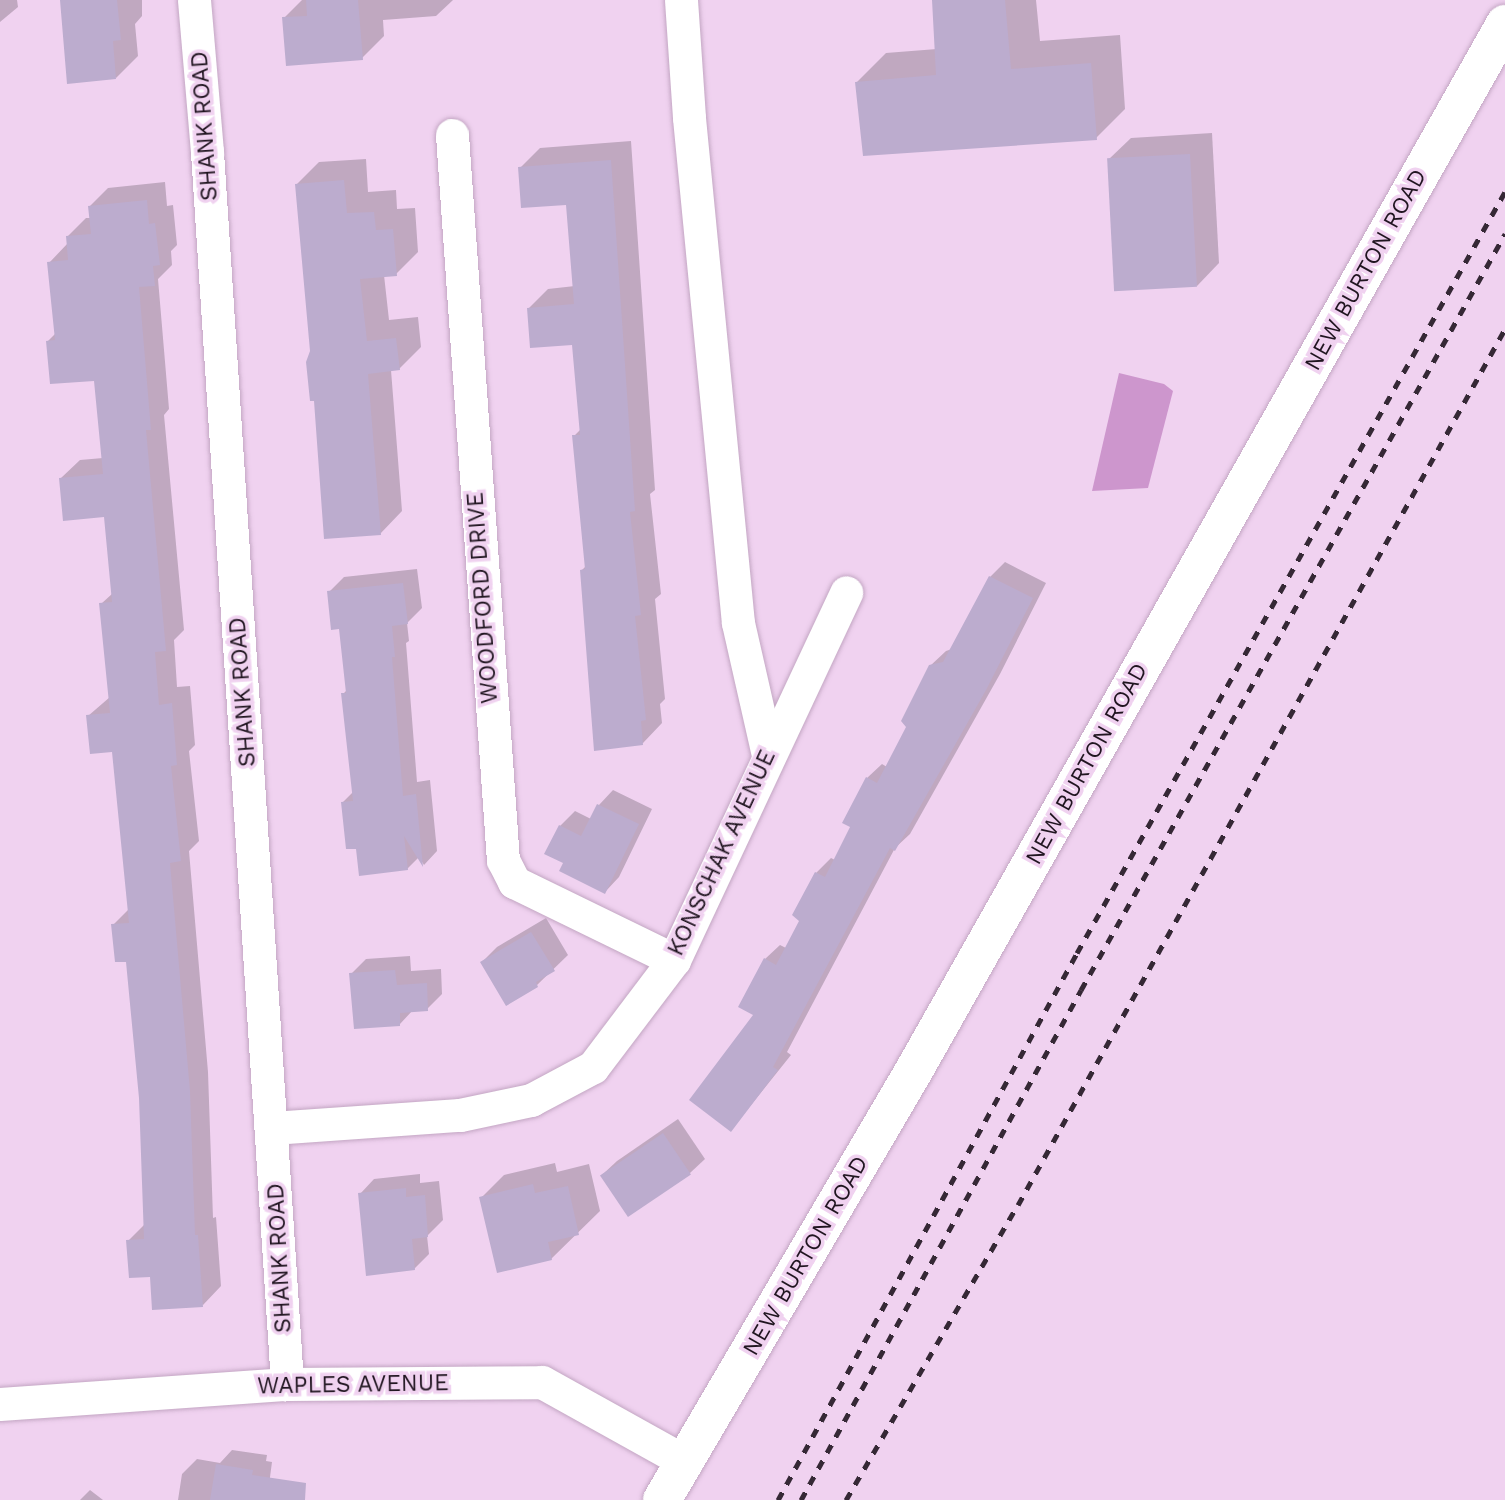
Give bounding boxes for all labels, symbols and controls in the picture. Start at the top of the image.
street label: SHANK ROAD [186,50,224,202]
street label: NEW BURTON ROAD [1299,164,1433,376]
street label: WOODFORD DRIVE [462,491,504,705]
street label: SHANK ROAD [224,616,262,768]
street label: NEW BURTON ROAD [1020,658,1154,870]
street label: KONSCHAK AVENUE [662,745,782,961]
street label: NEW BURTON ROAD [737,1151,875,1361]
street label: SHANK ROAD [262,1182,298,1334]
street label: WAPLES AVENUE [256,1370,450,1400]

